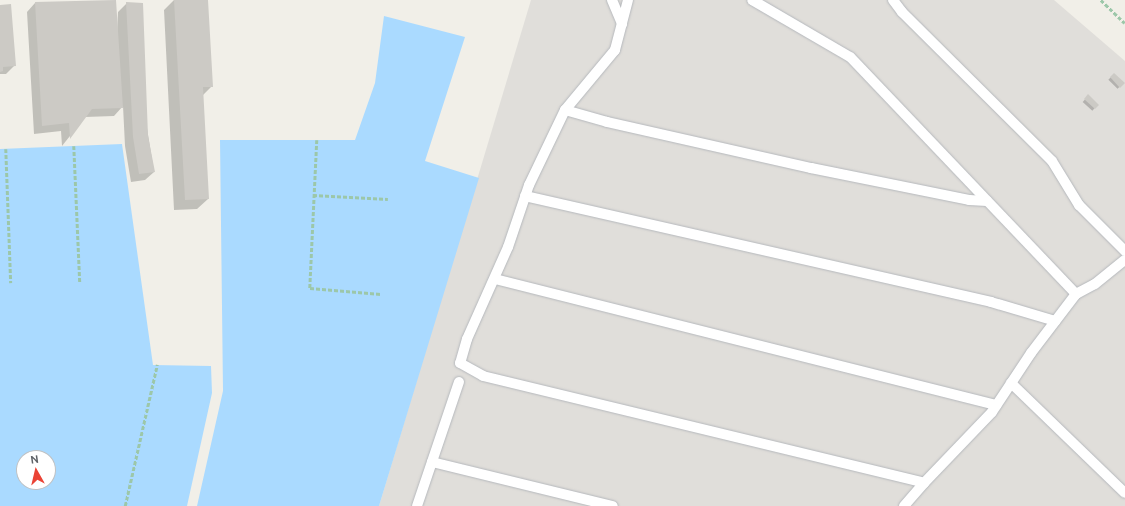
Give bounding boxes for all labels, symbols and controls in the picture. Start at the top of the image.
north arrow [16,450,56,490]
text: N [30,453,39,466]

